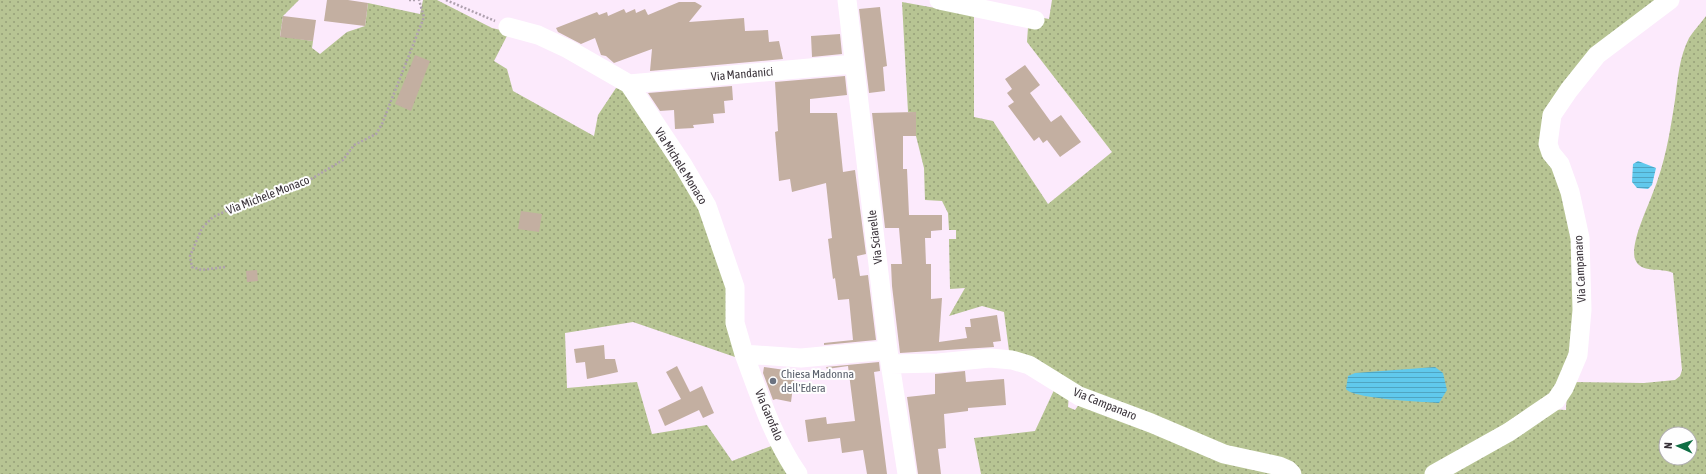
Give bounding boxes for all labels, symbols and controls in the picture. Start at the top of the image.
street label: Via Mandanici [710,64,774,84]
street label: Via Michele Monaco [652,125,710,207]
street label: Via Michele Monaco [225,173,312,217]
street label: Via Sciarelle [865,209,885,265]
street label: Via Campanaro [1571,235,1589,303]
place label: Chiesa Madonna dell'Edera [781,367,854,395]
marker: Chiesa Madonna dell'Edera [768,376,778,386]
street label: Via Campanaro [1071,385,1139,423]
street label: Via Garofalo [752,387,786,443]
north arrow [1658,426,1698,466]
text: N [1662,442,1674,449]

